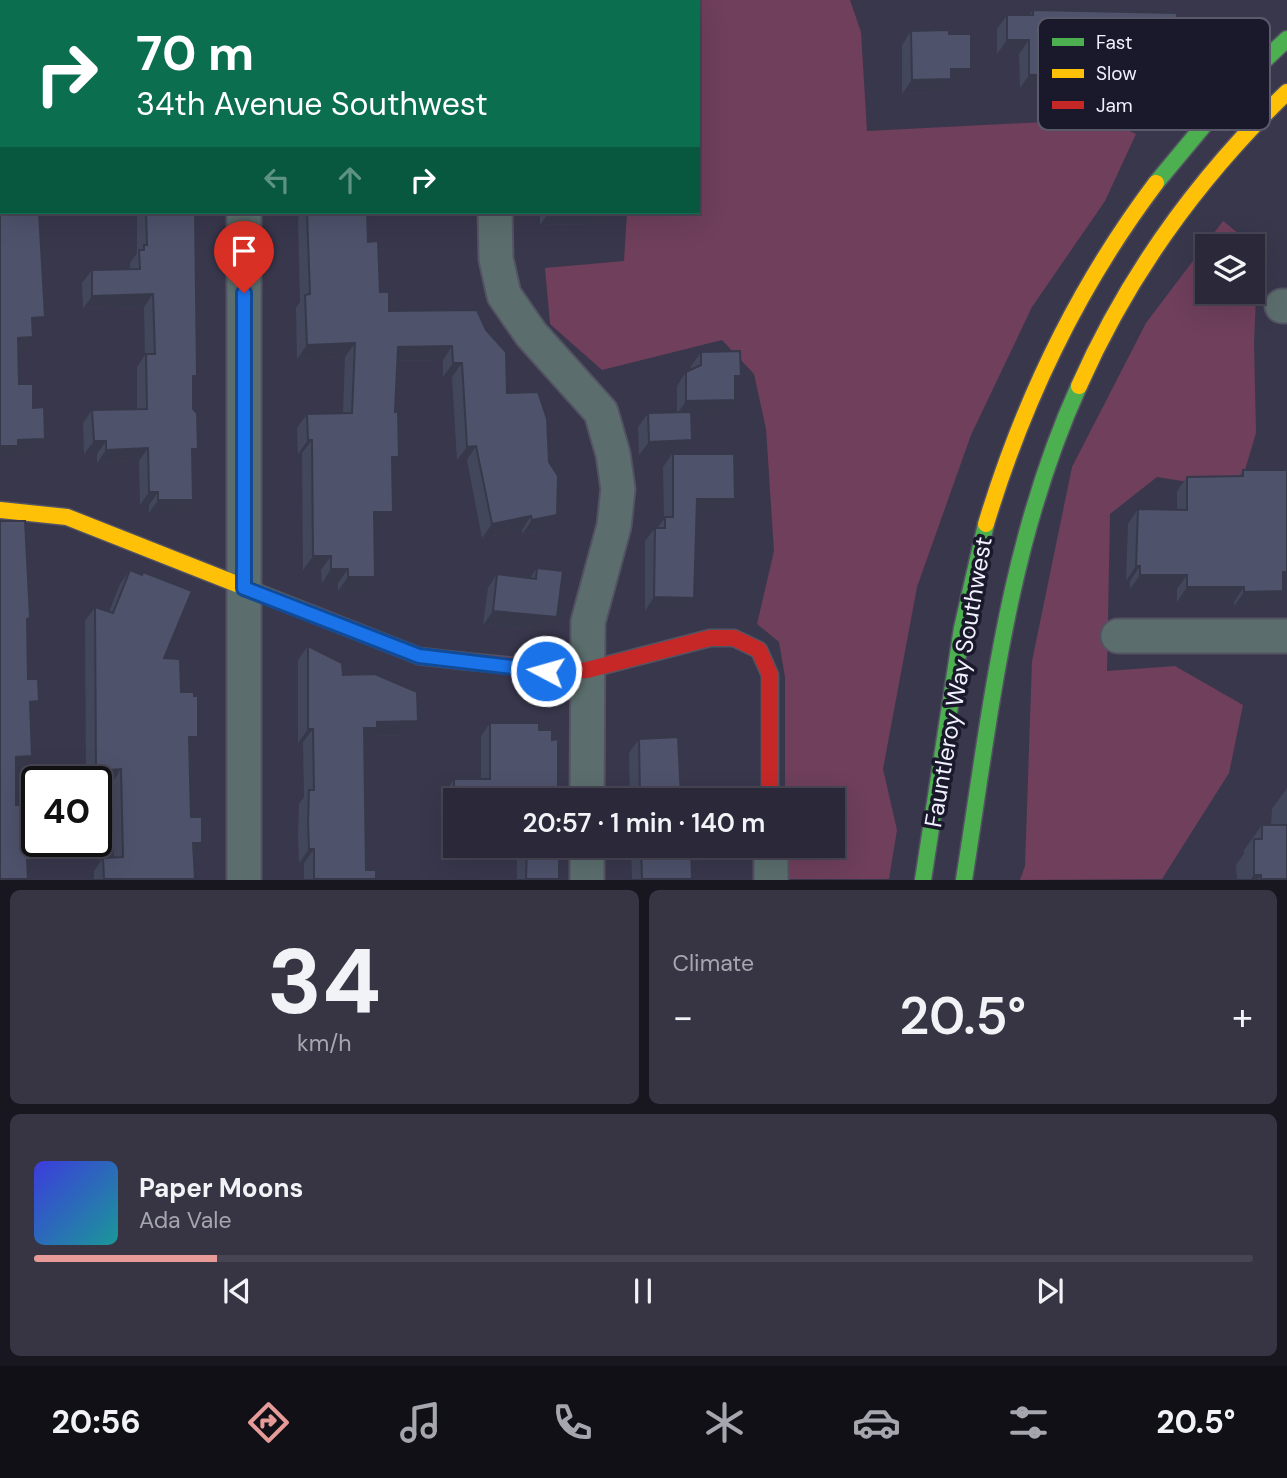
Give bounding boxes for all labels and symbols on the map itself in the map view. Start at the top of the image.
legend [1038,18,1270,130]
text: Fast [1096,30,1132,55]
text: Slow [1096,61,1137,86]
text: Jam [1096,93,1133,118]
pin [214,221,274,293]
street label: Fauntleroy Way Southwest [917,534,999,830]
position arrow [509,634,583,708]
speed limit sign: 40 [21,766,112,857]

